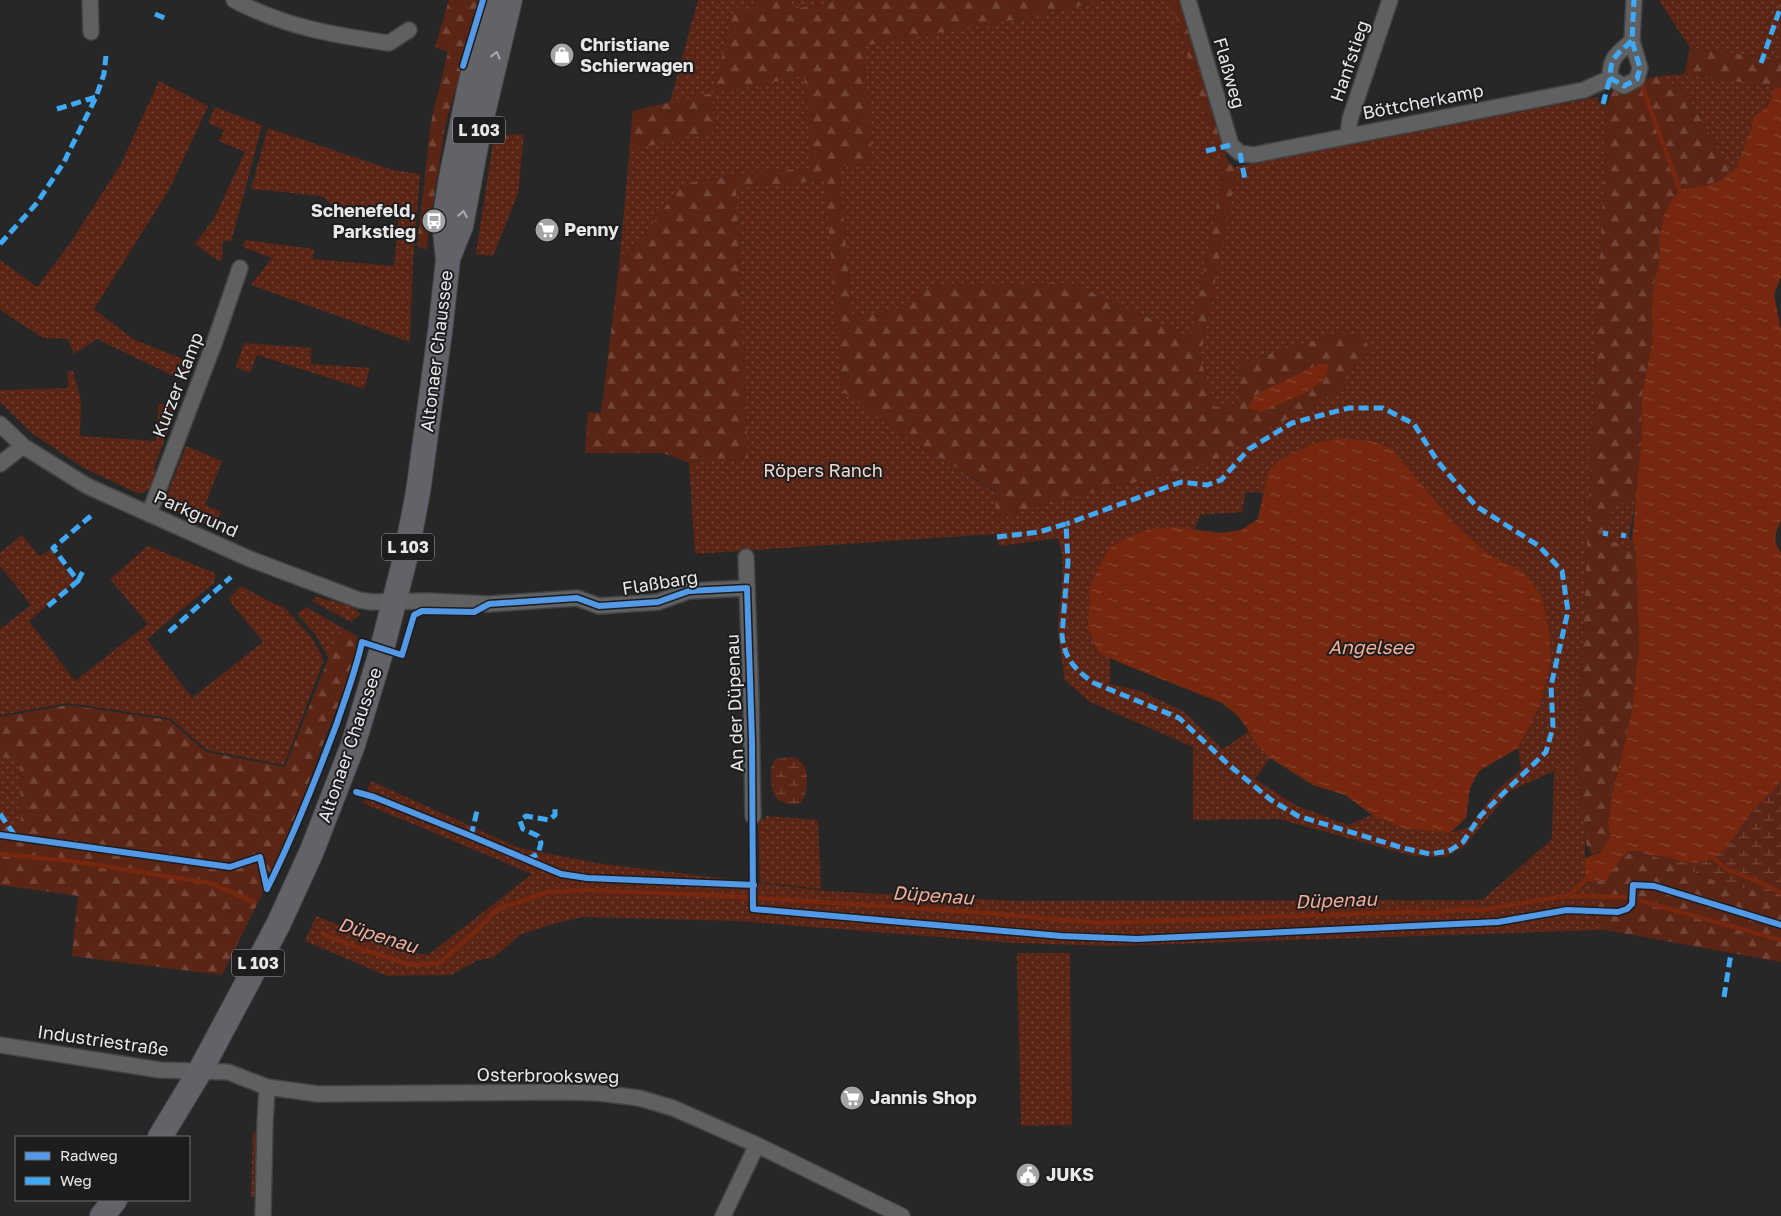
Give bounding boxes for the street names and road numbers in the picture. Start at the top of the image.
street label: Hanfstieg [1325,17,1373,104]
street label: Flaßweg [1209,35,1251,111]
street label: Böttcherkamp [1361,79,1485,124]
road number: L 103 [453,116,505,144]
street label: Altonaer Chaussee [415,269,457,433]
street label: Kurzer Kamp [147,329,207,440]
street label: Parkgrund [151,485,242,541]
road number: L 103 [382,534,434,560]
street label: Flaßbarg [620,565,699,599]
street label: An der Düpenau [721,634,747,772]
street label: Altonaer Chaussee [312,664,386,825]
road number: L 103 [232,950,284,976]
street label: Industriestraße [36,1020,170,1060]
street label: Osterbrooksweg [477,1063,620,1087]

